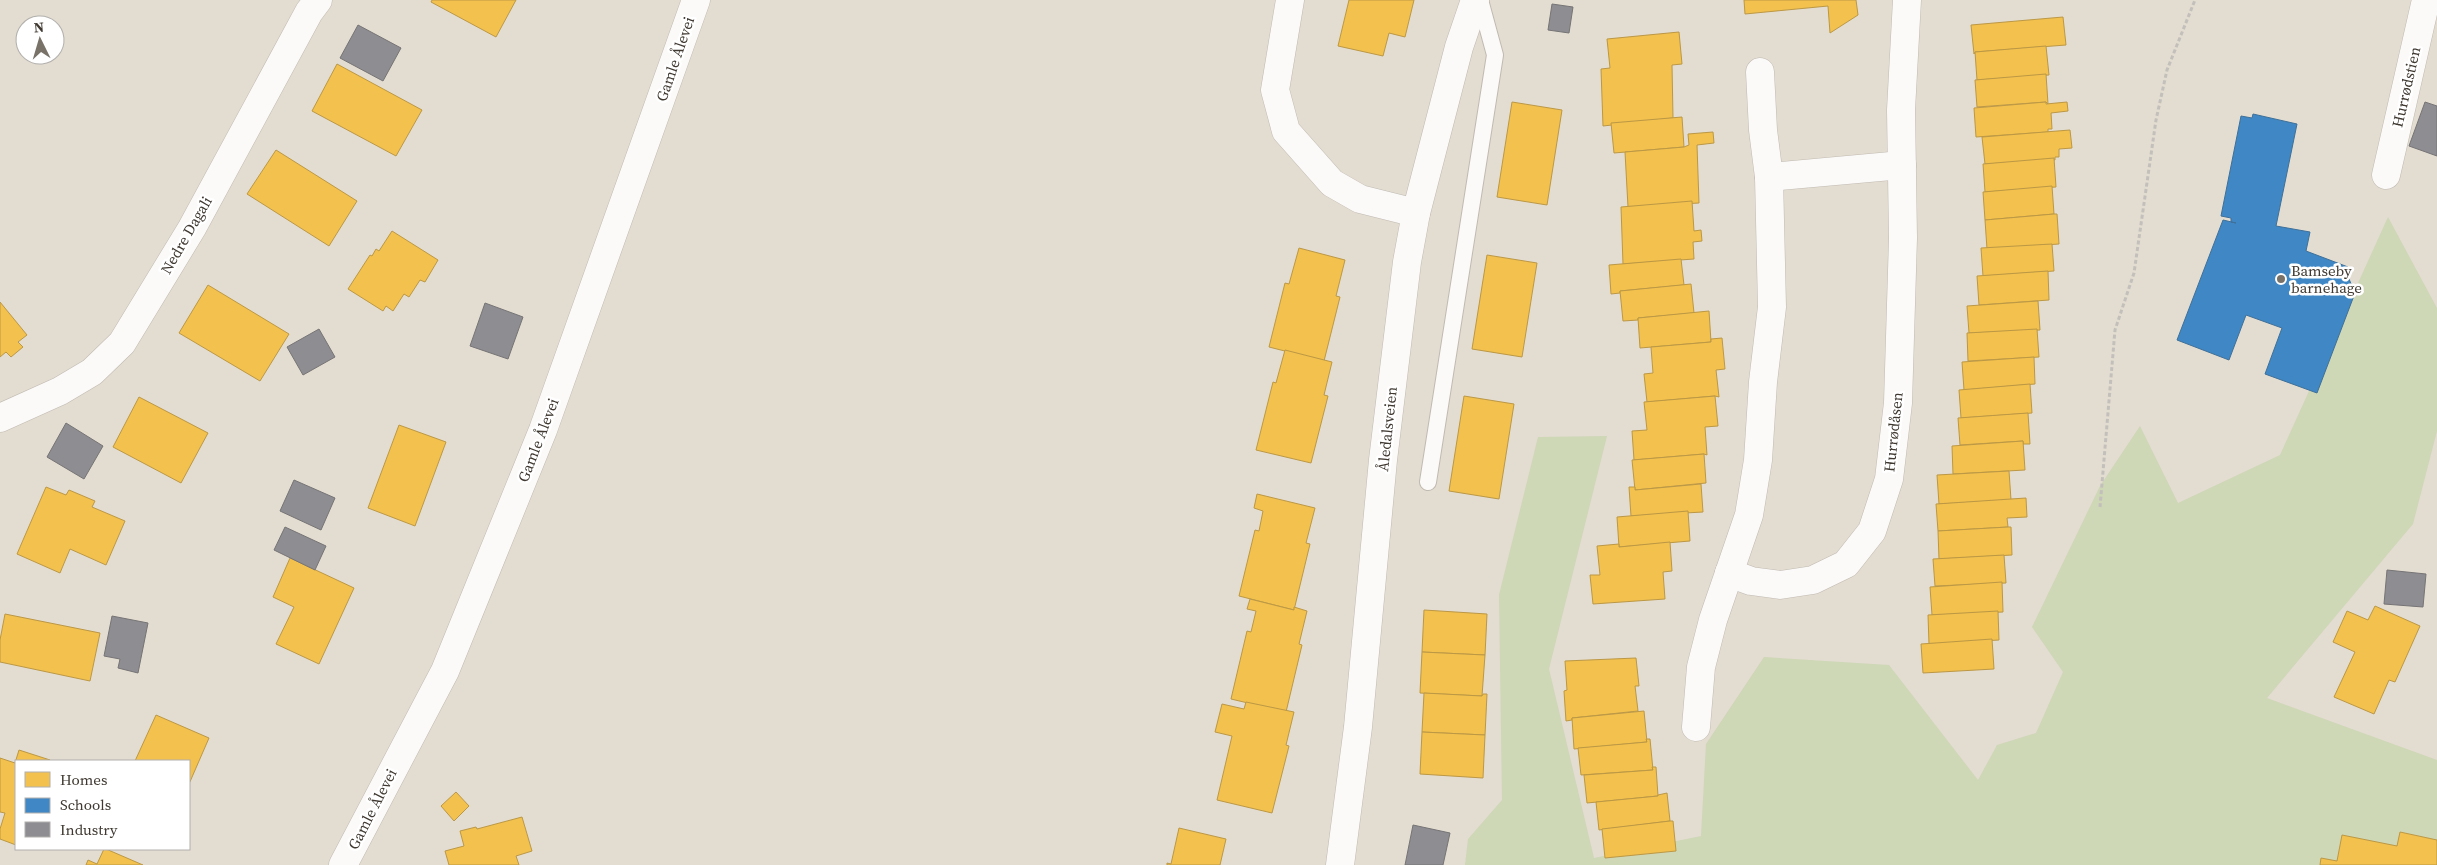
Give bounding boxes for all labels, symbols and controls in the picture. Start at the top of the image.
street label: Gamle Ålevei [651,14,699,104]
north arrow [15,15,65,65]
text: N [33,17,45,37]
street label: Hurrødstien [2387,45,2425,129]
street label: Nedre Dagali [155,192,217,278]
place label: Bamseby barnehage [2291,260,2362,298]
marker: Bamseby barnehage [2275,273,2287,285]
street label: Åledalsveien [1372,386,1402,472]
street label: Hurrødåsen [1878,391,1908,473]
street label: Gamle Ålevei [512,395,564,485]
legend [15,760,190,850]
street label: Gamle Ålevei [343,765,401,853]
text: Homes [60,769,107,790]
text: Schools [60,794,111,815]
text: Industry [60,819,118,840]

